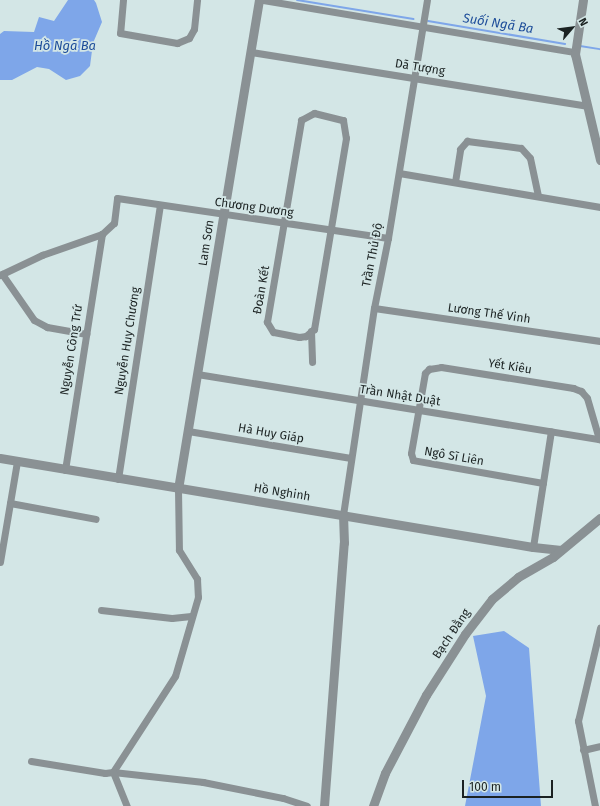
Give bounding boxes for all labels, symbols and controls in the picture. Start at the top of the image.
north arrow [552,8,592,48]
water label: Suối Ngã Ba [462,11,534,37]
text: N [576,16,590,28]
water label: Hồ Ngã Ba [34,38,96,54]
street label: Dã Tượng [394,57,446,79]
street label: Chương Dương [214,195,294,221]
street label: Lam Sơn [196,219,218,267]
street label: Trần Thủ Độ [360,222,386,288]
street label: Đoàn Kết [251,264,273,316]
street label: Nguyễn Huy Chương [112,286,144,396]
street label: Lương Thế Vinh [447,301,531,327]
street label: Nguyễn Công Trứ [58,304,86,396]
street label: Yết Kiêu [487,356,533,378]
street label: Trần Nhật Duật [359,383,441,409]
street label: Hà Huy Giáp [237,421,305,447]
street label: Ngô Sĩ Liên [423,445,485,469]
street label: Hồ Nghinh [253,481,311,505]
street label: Bạch Đằng [430,606,474,662]
scale bar [464,772,555,798]
text: 100 m [469,780,501,794]

